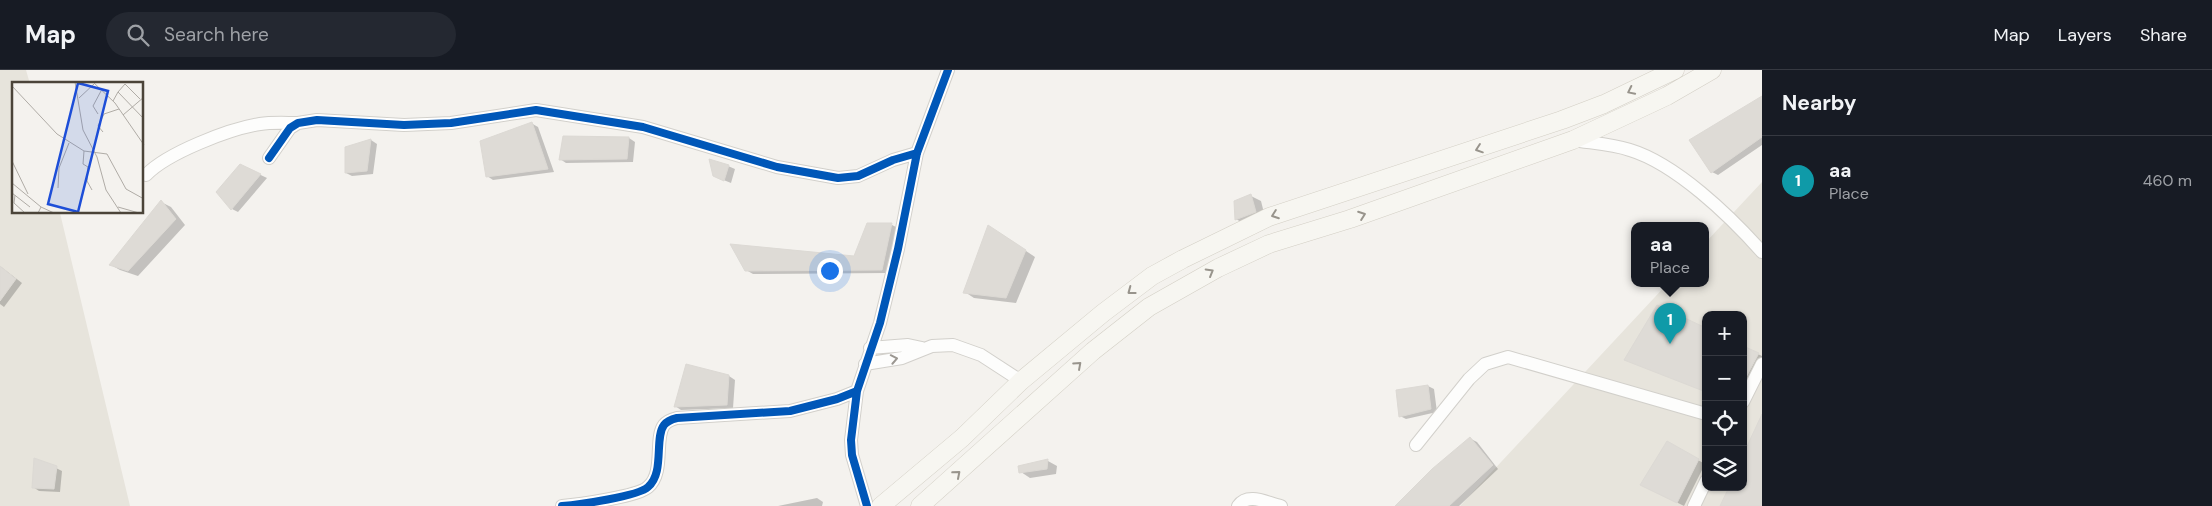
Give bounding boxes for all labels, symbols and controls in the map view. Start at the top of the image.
search box [106,12,456,57]
text: Map [25,19,76,50]
icon: search [124,21,152,49]
text: Search here [164,22,269,47]
text: Map [1994,23,2030,47]
text: Layers [2058,23,2112,47]
text: Share [2140,23,2187,47]
inset map [12,82,144,214]
one-way arrow [1627,85,1636,95]
text: Nearby [1782,89,1856,117]
one-way arrow [1475,143,1484,153]
text: aa [1829,158,1851,183]
text: 1 [1795,170,1801,191]
text: 460 m [2143,170,2192,191]
text: Place [1829,183,1869,204]
one-way arrow [1271,209,1279,219]
one-way arrow [1357,211,1365,221]
popup [1631,222,1709,287]
text: aa [1650,232,1672,257]
text: Place [1650,257,1690,278]
your location [817,258,843,284]
one-way arrow [1205,268,1214,278]
one-way arrow [1128,285,1137,295]
pin: 1 [1654,303,1686,344]
map controls [1702,311,1747,491]
button: + [1702,311,1747,356]
one-way arrow [890,354,899,365]
button: − [1702,356,1747,401]
one-way arrow [1072,362,1081,371]
button: locate [1702,401,1747,446]
button: layers [1702,446,1747,491]
one-way arrow [951,471,960,480]

